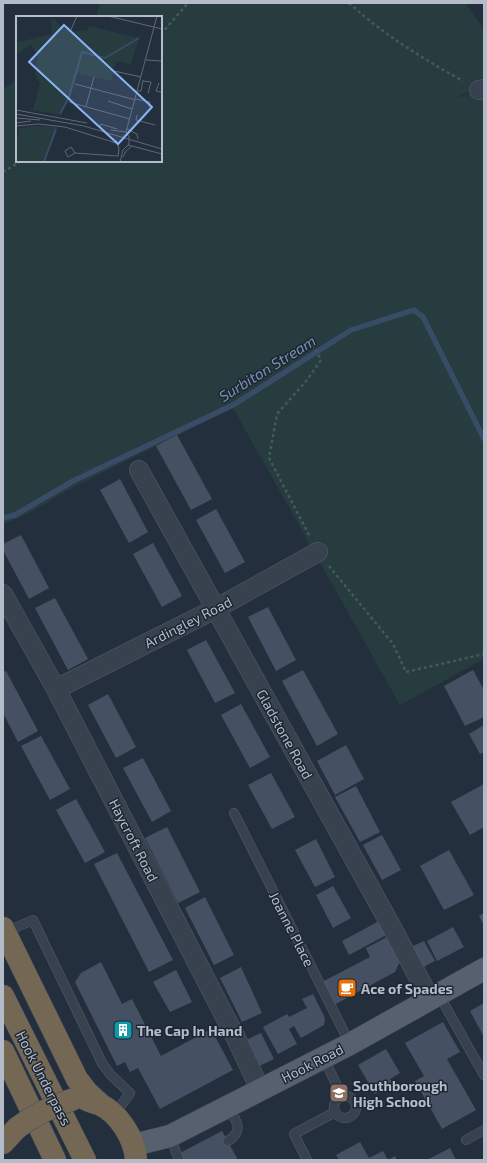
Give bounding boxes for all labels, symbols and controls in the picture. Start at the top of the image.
inset map [16,16,162,162]
water label: Surbiton Stream [215,331,319,405]
street label: Ardingley Road [141,593,235,651]
street label: Gladstone Road [253,686,317,782]
street label: Haycroft Road [106,796,162,884]
street label: Joanne Place [266,889,318,969]
cafe icon: Ace of Spades [336,977,358,999]
place label: Ace of Spades [361,980,453,997]
building icon: The Cap In Hand [112,1019,134,1041]
place label: The Cap In Hand [137,1022,242,1039]
street label: Hook Underpass [13,1028,75,1128]
street label: Hook Road [278,1040,346,1086]
place label: Southborough High School [353,1077,447,1110]
school or university icon: Southborough High School [328,1082,350,1104]

